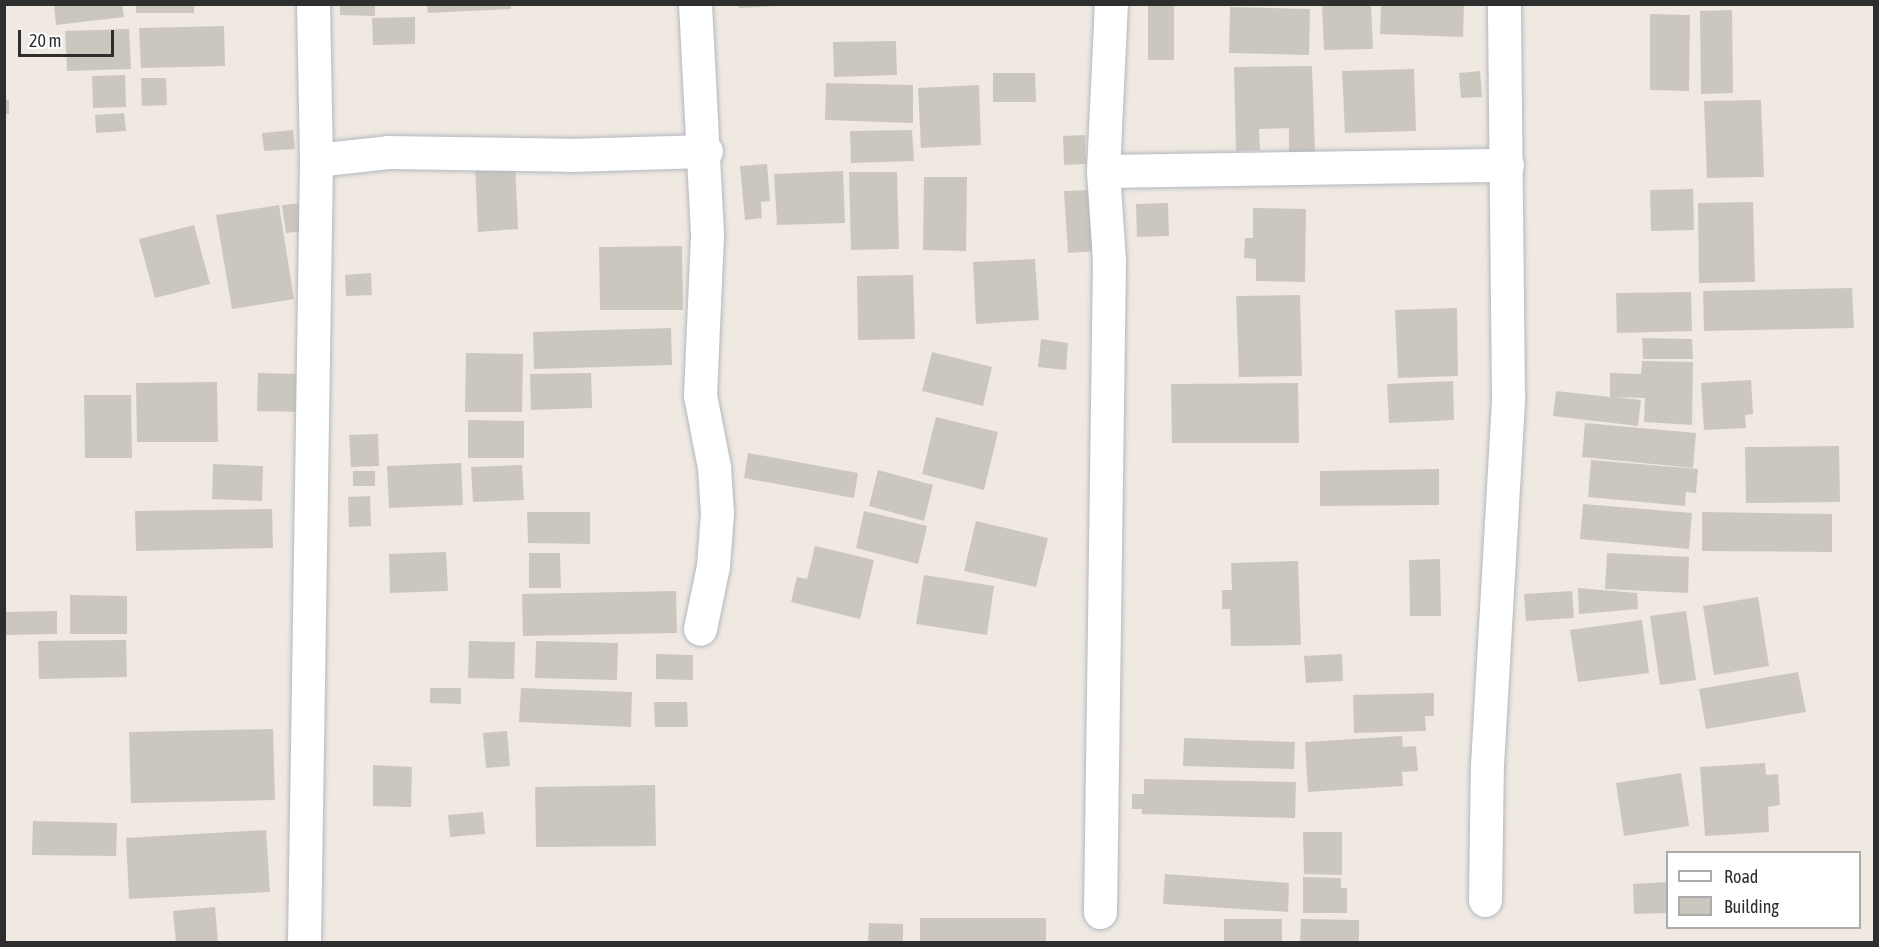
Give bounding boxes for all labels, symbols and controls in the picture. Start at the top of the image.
scale bar [21,18,117,56]
text: 20 m [29,30,61,51]
legend [1666,851,1861,929]
text: Road [1724,866,1758,887]
text: Building [1724,896,1779,917]

